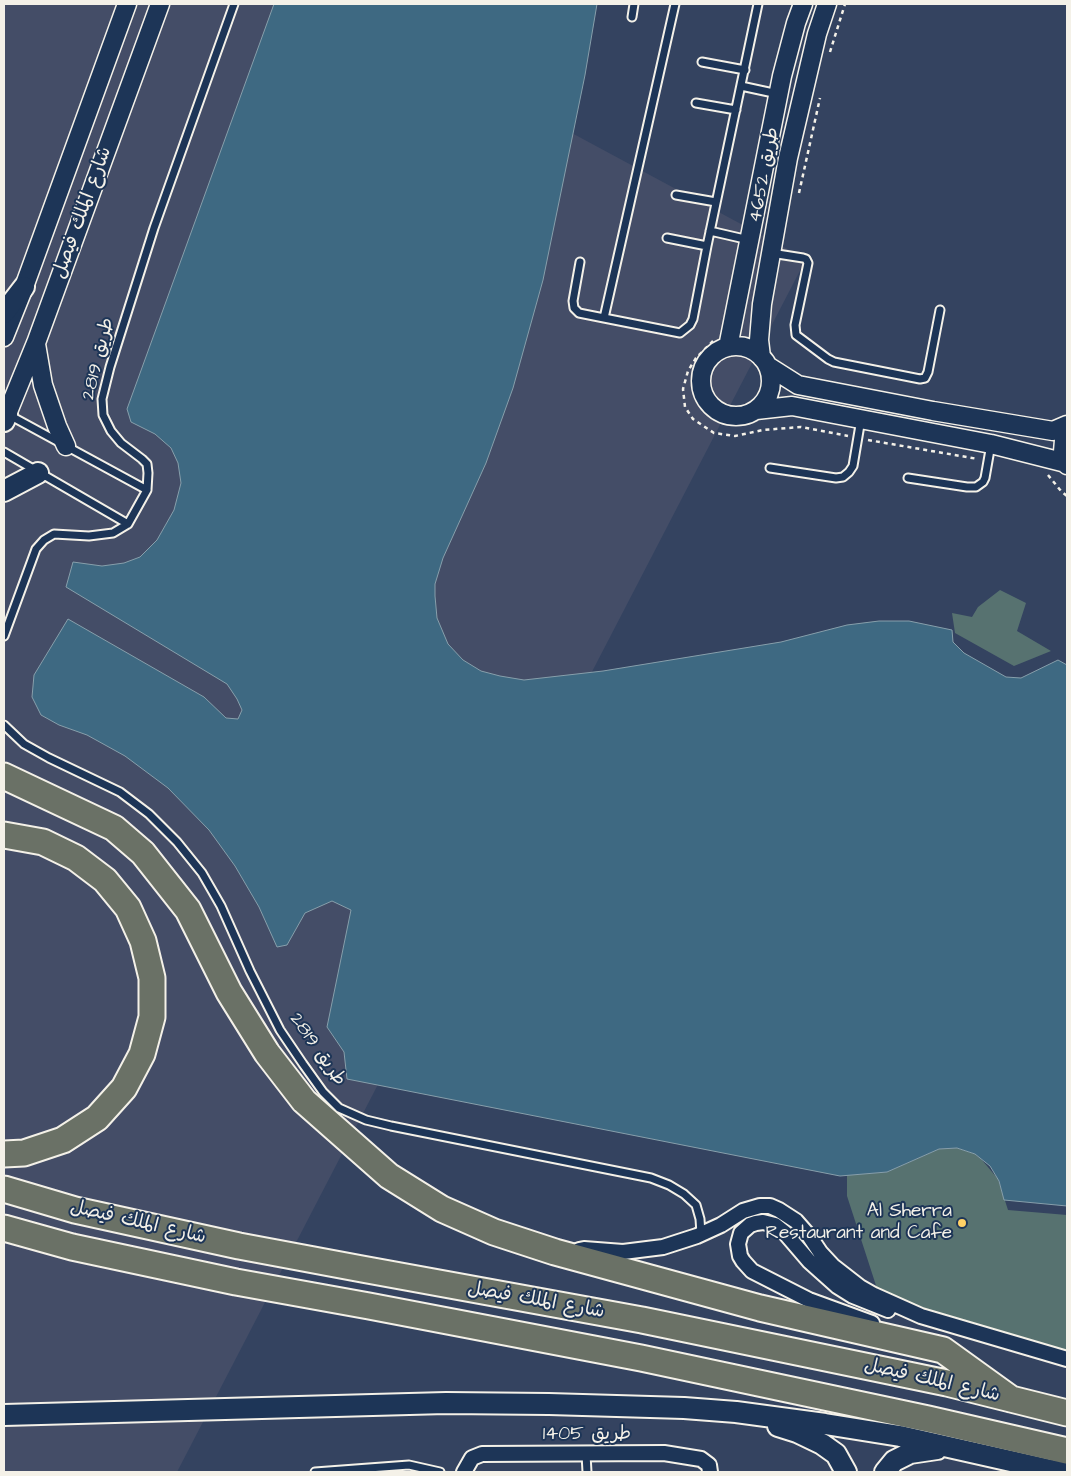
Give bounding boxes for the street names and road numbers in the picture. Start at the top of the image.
street label: طريق 4652 [745,125,785,225]
street label: شارع الملك فيصل [49,144,117,282]
street label: طريق 2819 [78,316,120,402]
street label: طريق 2819 [284,1009,350,1091]
street label: شارع الملك فيصل [68,1196,208,1250]
street label: شارع الملك فيصل [466,1278,606,1324]
street label: شارع الملك فيصل [862,1354,1002,1408]
street label: طريق 1405 [543,1424,631,1446]

